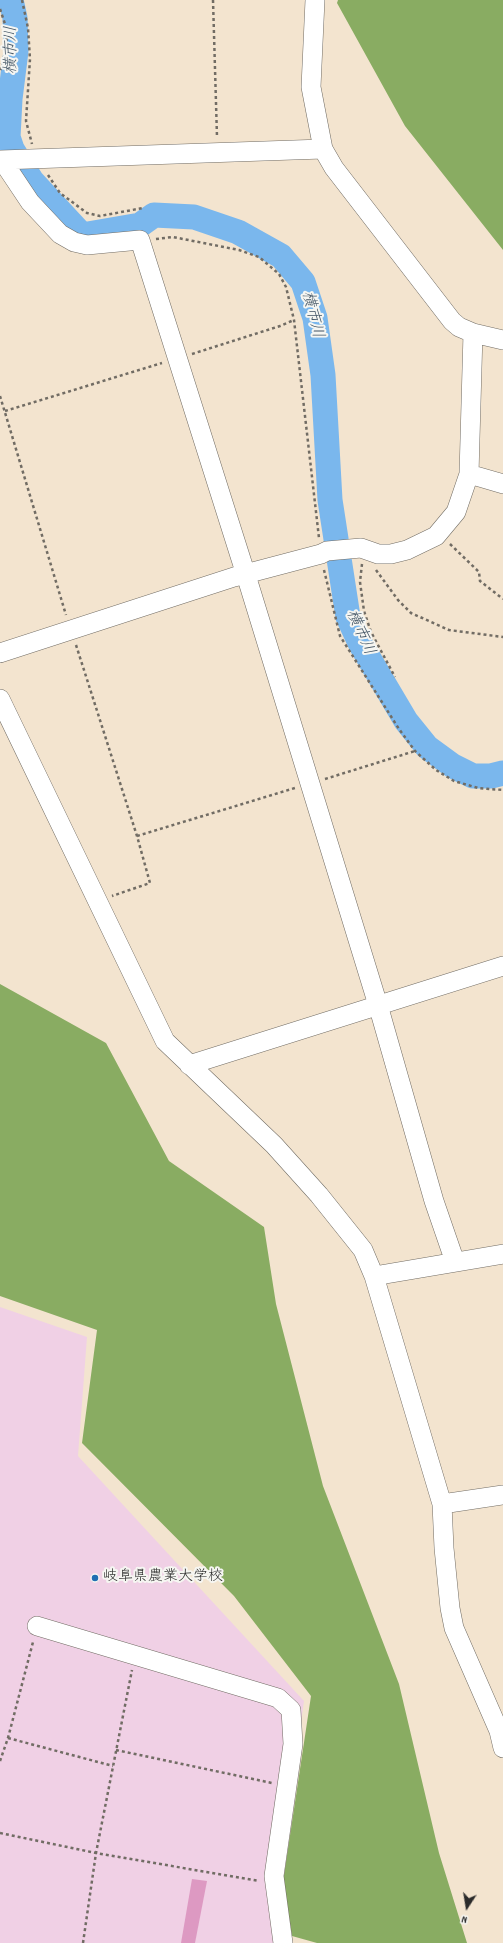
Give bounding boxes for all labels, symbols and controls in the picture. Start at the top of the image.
water label: 横市川 [3,26,23,74]
water label: 横市川 [296,289,326,341]
water label: 横市川 [340,607,378,659]
place label: 岐阜県農業大学校 [103,1569,223,1587]
marker: 岐阜県農業大学校 [90,1573,100,1583]
north arrow [447,1887,487,1927]
text: N [460,1910,469,1927]

